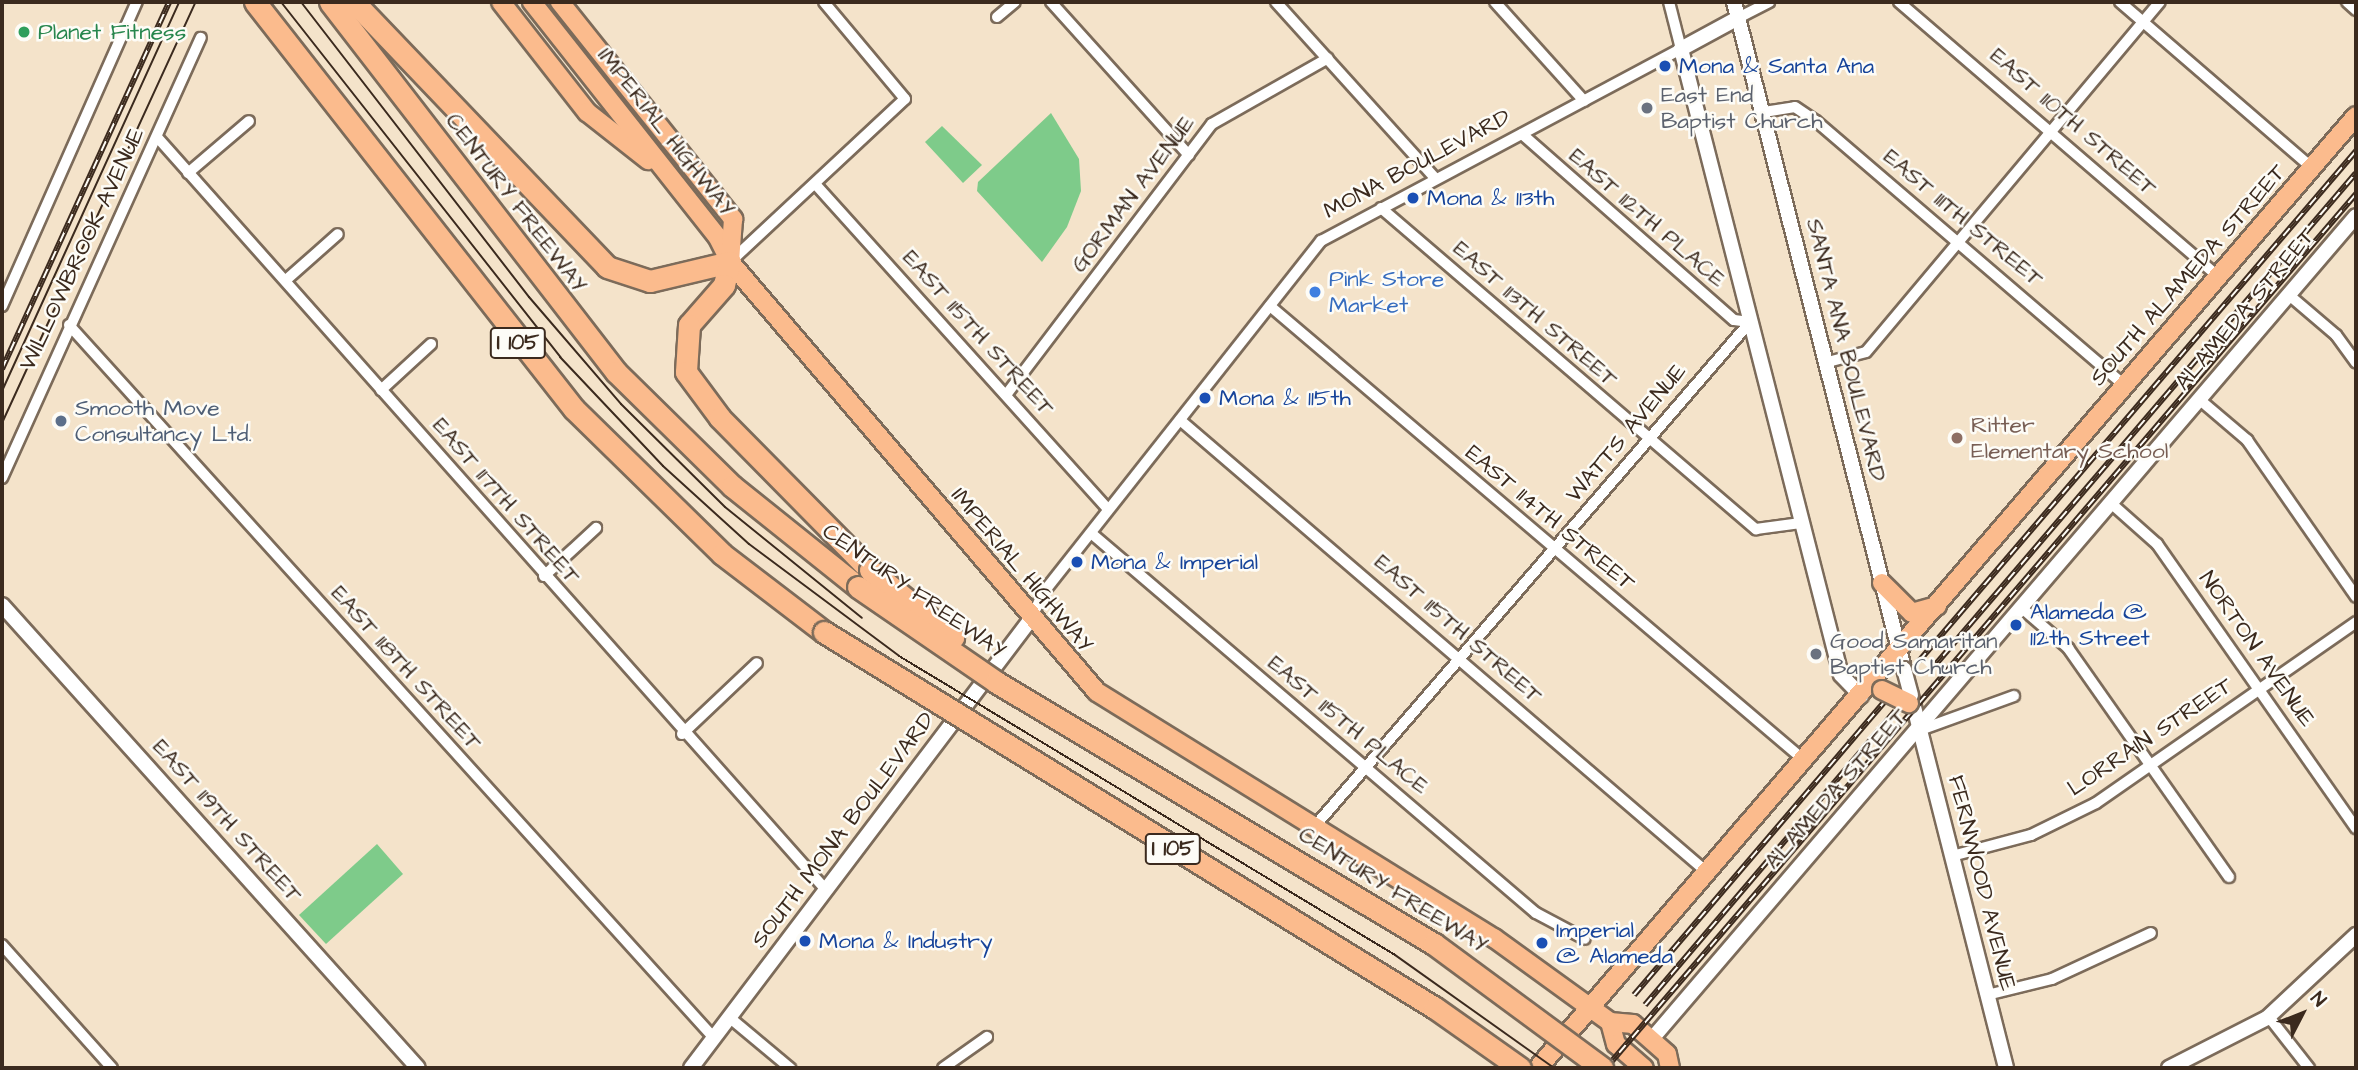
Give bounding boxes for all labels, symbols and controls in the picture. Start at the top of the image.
place label: Planet Fitness [38,18,186,46]
marker: Planet Fitness [16,24,32,40]
street label: IMPERIAL HIGHWAY [592,42,740,222]
street label: EAST 110TH STREET [1984,42,2162,202]
place label: Mona & Santa Ana [1679,52,1874,80]
marker: Mona & Santa Ana [1657,58,1673,74]
place label: East End Baptist Church [1661,81,1823,135]
marker: East End Baptist Church [1639,100,1655,116]
street label: MONA BOULEVARD [1319,103,1515,225]
street label: CENTURY FREEWAY [439,108,593,298]
street label: GORMAN AVENUE [1065,110,1201,278]
street label: WILLOWBROOK AVENUE [14,123,150,375]
street label: EAST 112TH PLACE [1563,143,1731,293]
street label: EAST 111TH STREET [1878,143,2048,293]
street label: SOUTH ALAMEDA STREET [2084,159,2292,391]
place label: Mona & 113th [1427,184,1554,212]
marker: Mona & 113th [1405,190,1421,206]
street label: SANTA ANA BOULEVARD [1800,216,1892,484]
street label: ALAMEDA STREET [2169,222,2321,396]
street label: EAST 113TH STREET [1447,235,1623,393]
street label: EAST 115TH STREET [896,244,1060,422]
place label: Pink Store Market [1329,265,1444,319]
marker: Pink Store Market [1307,284,1323,300]
road number: I 105 [488,326,548,360]
street label: WATTS AVENUE [1560,358,1692,508]
place label: Mona & 115th [1219,384,1351,412]
marker: Mona & 115th [1197,390,1213,406]
place label: Smooth Move Consultancy Ltd. [75,394,252,448]
place label: Ritter Elementary School [1971,411,2168,465]
street label: EAST 117TH STREET [426,412,586,590]
marker: Smooth Move Consultancy Ltd. [53,413,69,429]
marker: Ritter Elementary School [1949,430,1965,446]
street label: EAST 114TH STREET [1460,439,1640,597]
street label: IMPERIAL HIGHWAY [945,482,1099,658]
street label: CENTURY FREEWAY [817,517,1011,665]
place label: Mona & Imperial [1091,548,1258,576]
street label: EAST 115TH STREET [1368,549,1548,709]
marker: Mona & Imperial [1069,554,1085,570]
street label: NORTON AVENUE [2193,566,2321,732]
street label: EAST 118TH STREET [325,580,487,756]
place label: Alameda @ 112th Street [2030,598,2150,652]
marker: Alameda @ 112th Street [2008,617,2024,633]
place label: Good Samaritan Baptist Church [1830,627,1998,681]
marker: Good Samaritan Baptist Church [1808,646,1824,662]
street label: EAST 115TH PLACE [1262,650,1434,800]
street label: LORRAIN STREET [2062,672,2238,802]
street label: ALAMEDA STREET [1759,703,1913,875]
street label: SOUTH MONA BOULEVARD [745,707,941,953]
street label: EAST 119TH STREET [146,734,308,908]
street label: FERNWOOD AVENUE [1942,773,2022,993]
street label: CENTURY FREEWAY [1293,821,1493,959]
road number: I 105 [1143,832,1203,866]
place label: Imperial @ Alameda [1556,916,1673,970]
place label: Mona & Industry [819,927,993,955]
marker: Mona & Industry [797,933,813,949]
marker: Imperial @ Alameda [1534,935,1550,951]
north arrow [2267,979,2337,1049]
text: N [2304,986,2332,1013]

